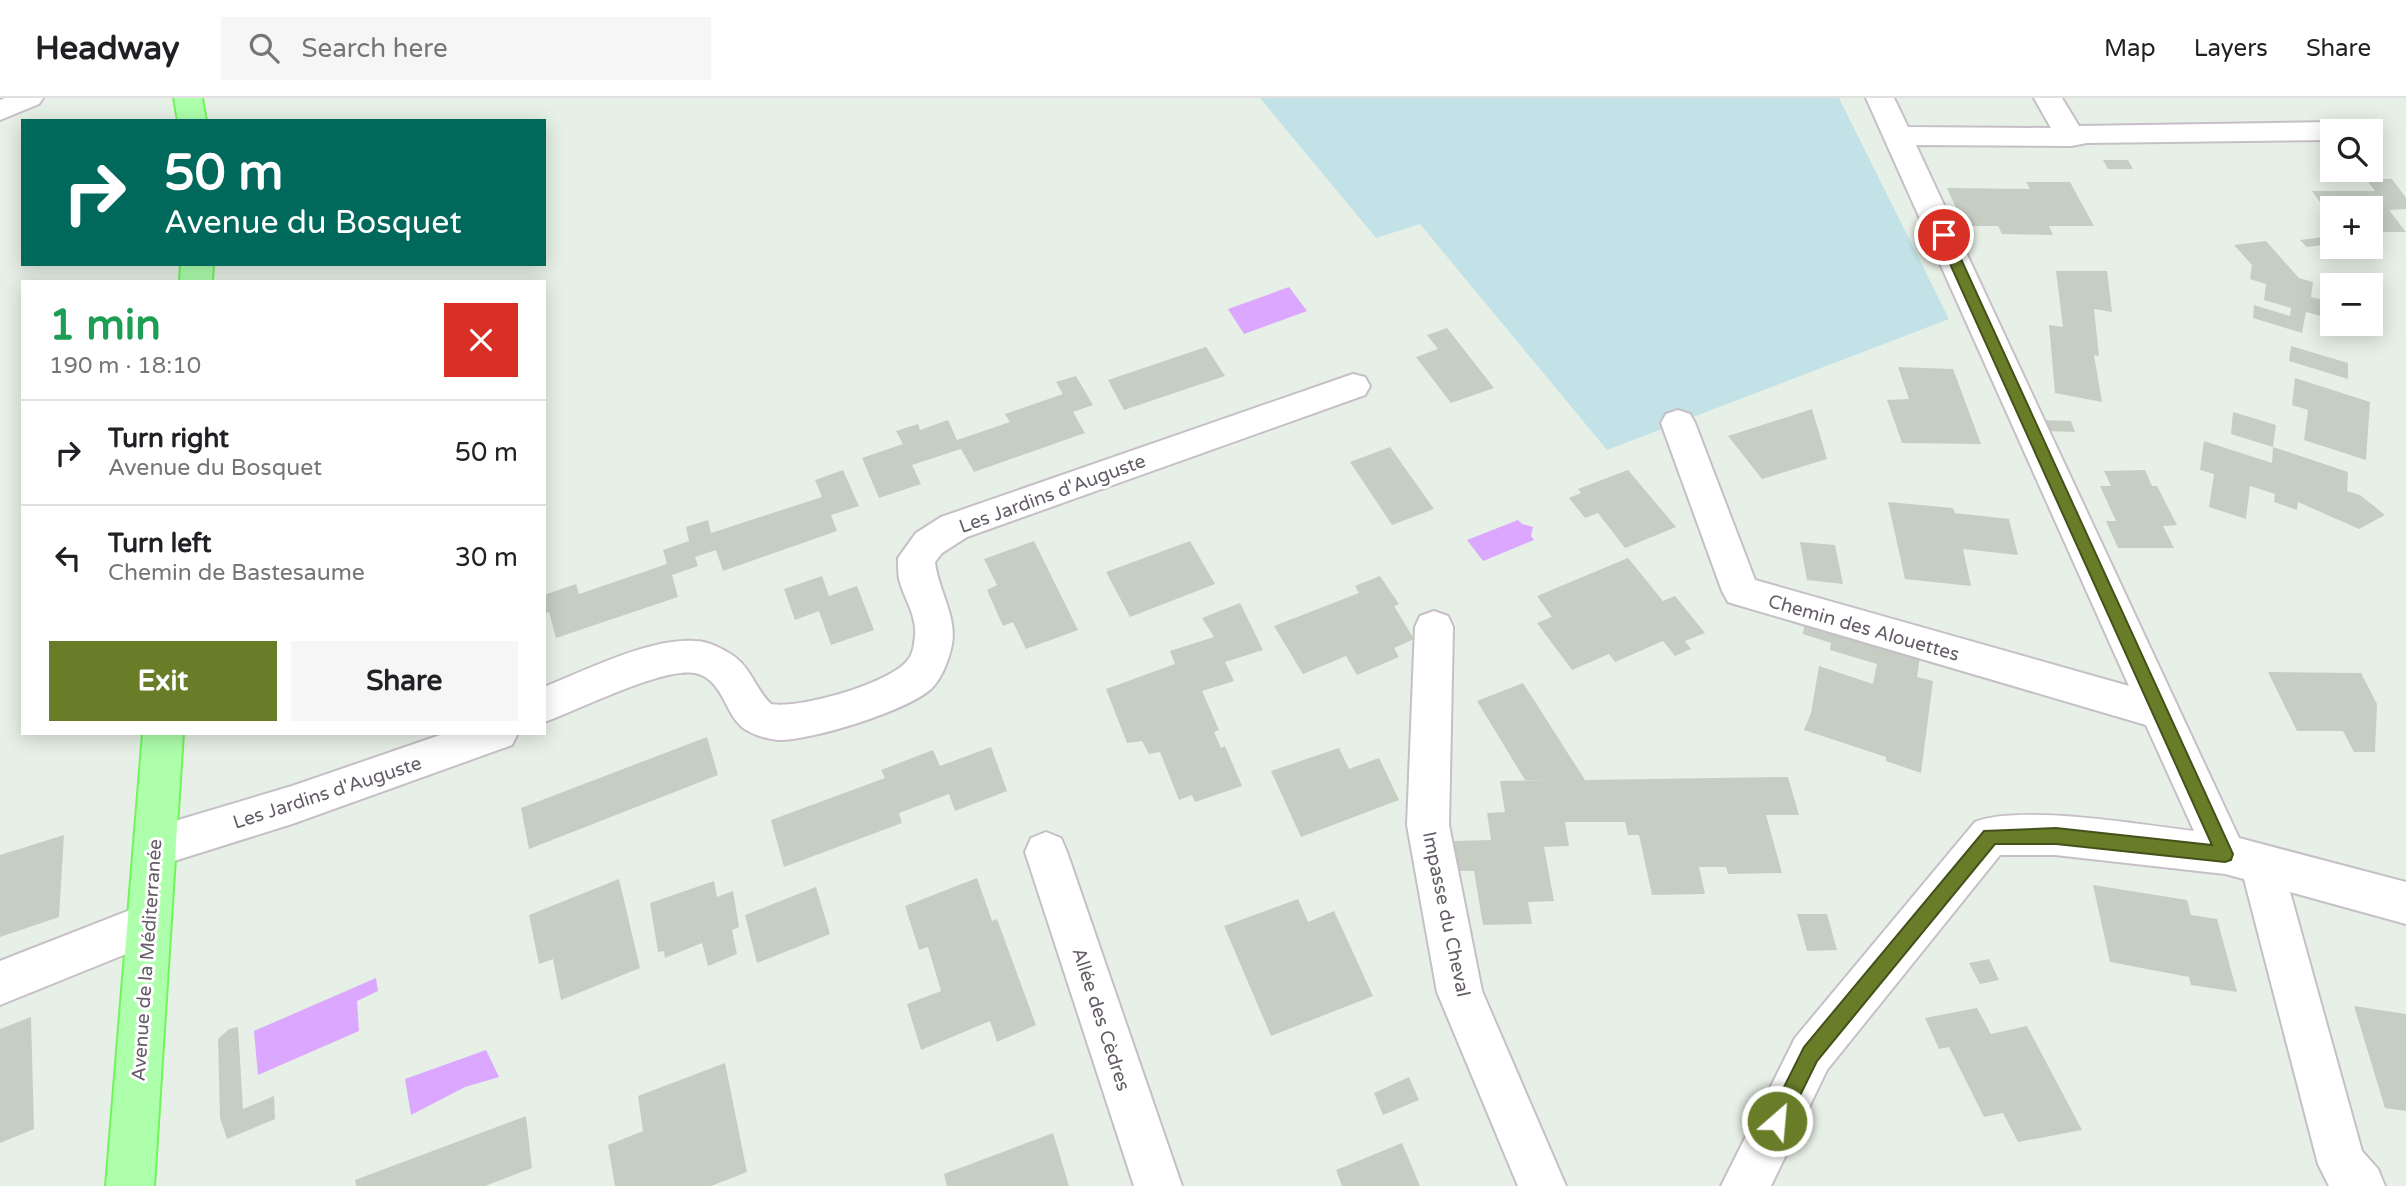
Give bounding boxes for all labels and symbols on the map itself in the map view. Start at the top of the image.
pin [1914,205,1974,265]
street label: Les Jardins d'Auguste [956,450,1149,538]
street label: Chemin des Alouettes [1766,590,1962,666]
street label: Les Jardins d'Auguste [230,752,424,834]
street label: Impasse du Cheval [1418,829,1474,999]
street label: Avenue de la Méditerranée [128,838,166,1082]
street label: Allée des Cèdres [1068,945,1135,1094]
position arrow [1740,1084,1814,1158]

